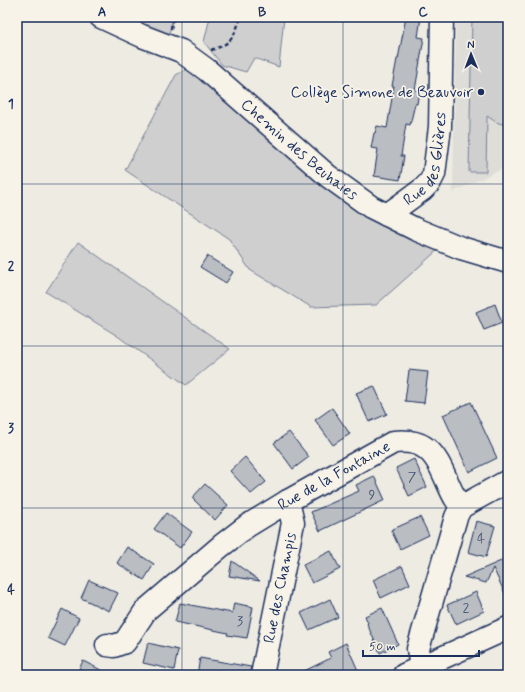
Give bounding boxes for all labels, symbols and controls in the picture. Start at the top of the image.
text: A [98,4,106,21]
text: B [258,4,267,21]
text: C [418,4,428,21]
north arrow [451,34,491,74]
text: N [467,38,475,52]
place label: Collège Simone de Beauvoir [290,82,473,103]
marker: Collège Simone de Beauvoir [476,87,486,97]
street label: Chemin des Beuhaies [236,94,362,205]
text: 1 [8,96,14,113]
street label: Rue des Glières [399,112,451,210]
text: 2 [8,258,15,275]
text: 3 [8,420,14,437]
street label: Rue de la Fontaine [274,436,394,515]
house number: 7 [408,468,417,486]
house number: 9 [369,486,376,504]
street label: Rue des Champis [258,530,301,645]
house number: 4 [477,530,485,548]
text: 4 [7,582,15,599]
house number: 2 [463,599,470,617]
house number: 3 [237,612,243,630]
scale bar [363,632,479,658]
text: 50 m [369,639,396,655]

